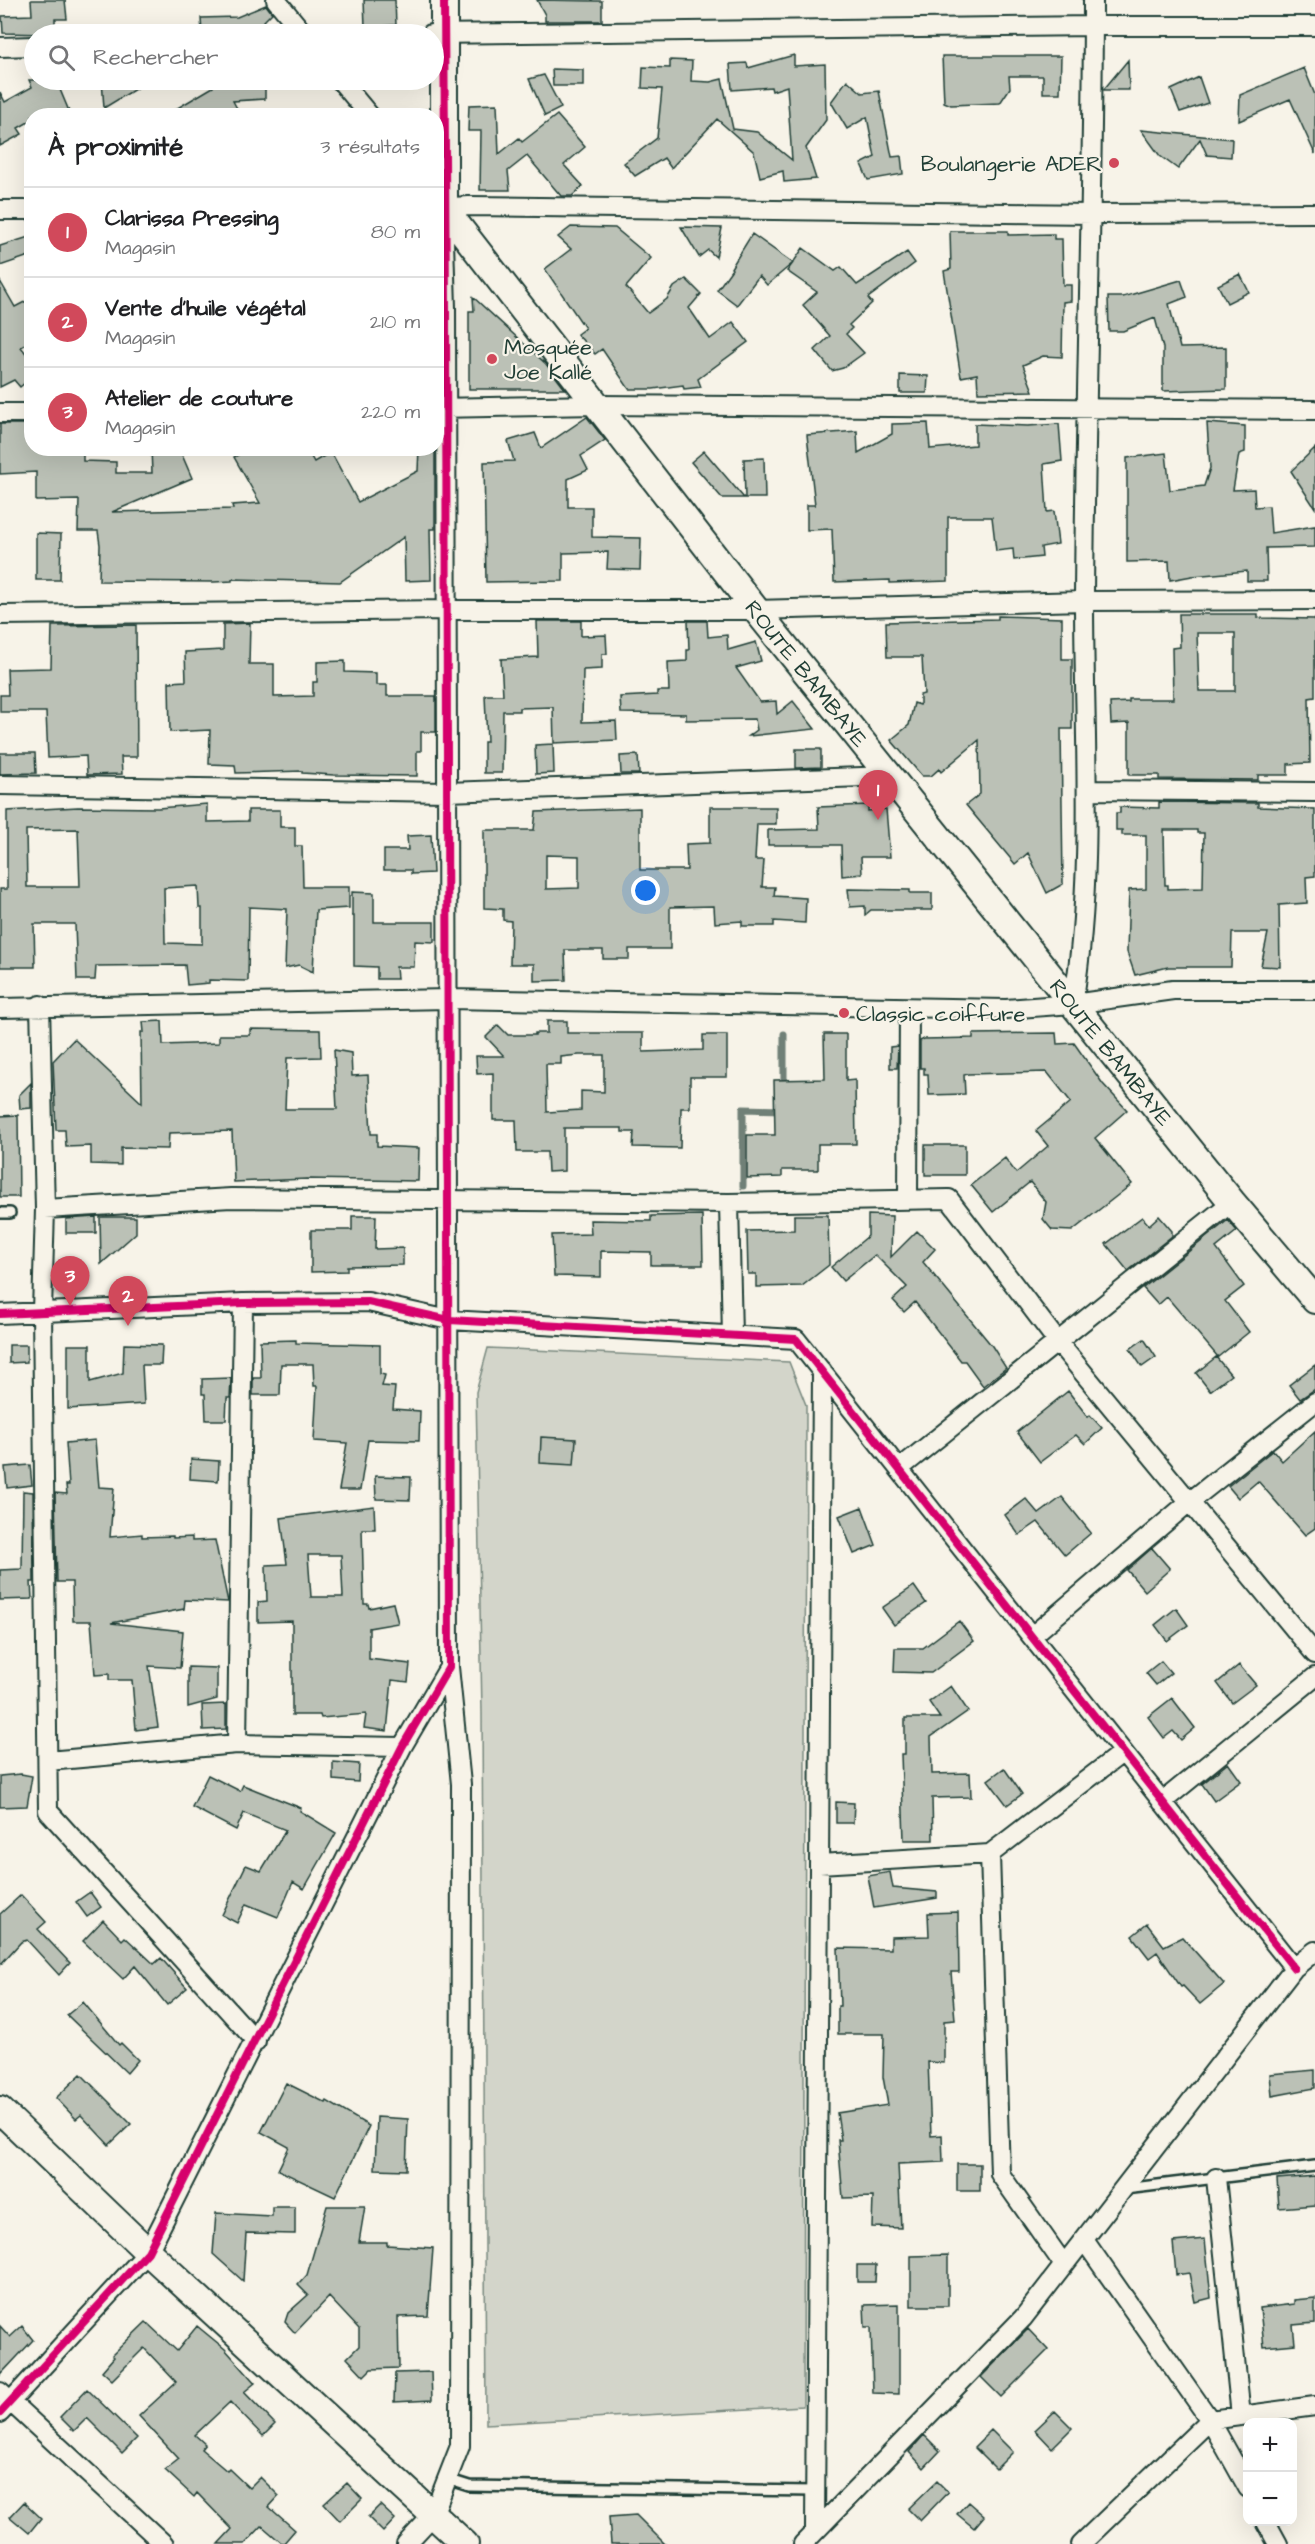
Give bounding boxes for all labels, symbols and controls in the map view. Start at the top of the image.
search box [24,24,444,90]
icon: search [45,41,78,74]
text: Rechercher [93,42,218,73]
text: À proximité [48,129,183,165]
text: 3 résultats [320,133,420,161]
place label: Boulangerie ADER [921,149,1102,181]
marker: Boulangerie ADER [1107,156,1121,170]
text: Clarissa Pressing [105,203,279,234]
text: 1 [66,218,69,246]
text: 80 m [371,218,420,246]
text: Magasin [105,234,175,262]
text: Vente d'huile végétal [105,293,306,324]
text: 2 [62,308,73,336]
text: 210 m [370,308,420,336]
text: Magasin [105,324,175,352]
place label: Mosquée Joe Kallé [504,332,592,388]
marker: Mosquée Joe Kallé [485,352,499,366]
text: Atelier de couture [105,383,293,414]
text: 3 [62,398,73,426]
text: 220 m [361,398,420,426]
text: Magasin [105,414,175,442]
street label: ROUTE BAMBAYE [737,594,874,754]
pin: 1 [858,770,898,820]
your location [631,876,660,905]
street label: ROUTE BAMBAYE [1041,973,1179,1133]
place label: Classic coiffure [856,999,1025,1030]
marker: Classic coiffure [837,1006,851,1020]
pin: 3 [50,1256,90,1306]
pin: 2 [108,1276,148,1326]
map controls [1243,2418,1297,2526]
button: + [1243,2418,1297,2472]
button: − [1243,2472,1297,2526]

